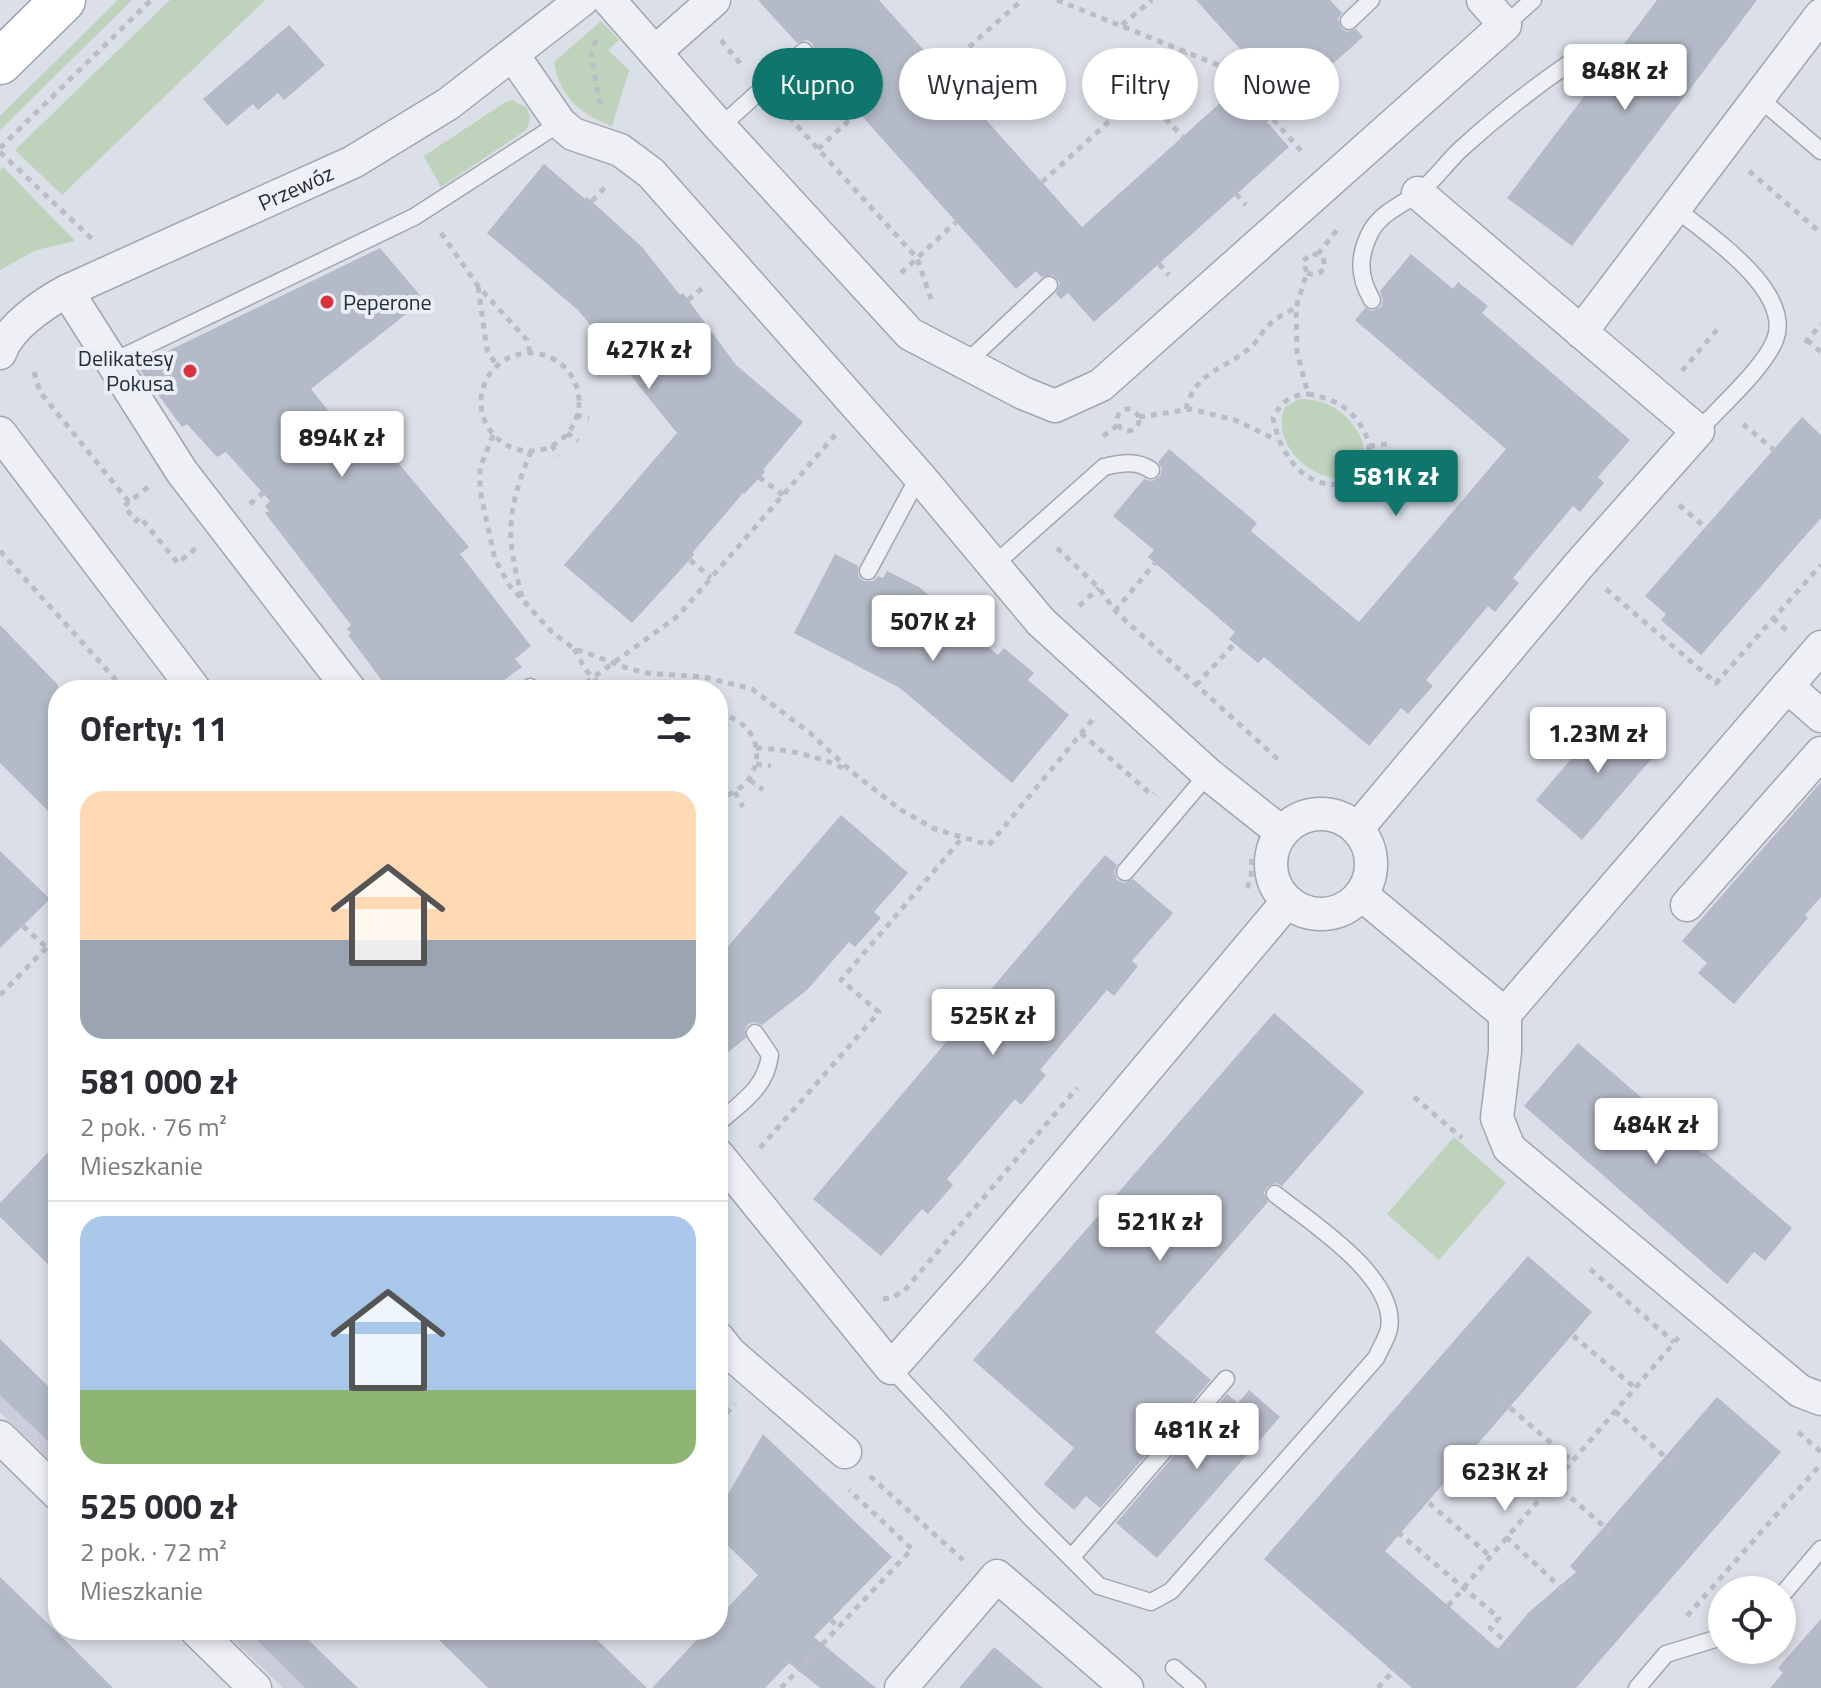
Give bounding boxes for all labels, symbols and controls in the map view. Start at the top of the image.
pin: 848K zł [1551,44,1699,112]
chip: Kupno [752,48,883,120]
chip: Wynajem [899,48,1066,120]
chip: Filtry [1082,48,1198,120]
chip: Nowe [1214,48,1339,120]
text: 848K zł [1582,50,1668,89]
street label: Przewóz [252,156,339,220]
place label: Peperone [343,285,432,319]
marker: Peperone [318,293,336,311]
pin: 427K zł [575,323,723,391]
text: 427K zł [606,329,692,368]
place label: Delikatesy Pokusa [78,341,174,400]
marker: Delikatesy Pokusa [181,362,199,380]
pin: 894K zł [268,411,416,479]
text: 894K zł [299,417,385,456]
pin: 581K zł [1322,450,1470,518]
text: 581K zł [1353,456,1439,495]
pin: 507K zł [859,595,1007,663]
text: 507K zł [890,601,976,640]
text: Oferty: 11 [80,702,228,754]
icon: filters [652,706,696,750]
pin: 1.23M zł [1515,707,1681,775]
text: 1.23M zł [1548,713,1648,752]
icon: home [316,843,460,987]
pin: 525K zł [919,989,1067,1057]
text: 525K zł [950,995,1036,1034]
text: 581 000 zł [80,1055,238,1107]
pin: 484K zł [1582,1098,1730,1166]
text: 484K zł [1613,1104,1699,1143]
text: 2 pok. · 76 m² [80,1107,227,1146]
text: Mieszkanie [80,1146,203,1185]
pin: 521K zł [1086,1195,1234,1263]
text: 521K zł [1117,1201,1203,1240]
icon: home [316,1268,460,1412]
pin: 481K zł [1123,1403,1271,1471]
text: 481K zł [1154,1409,1240,1448]
pin: 623K zł [1431,1445,1579,1513]
text: 623K zł [1462,1451,1548,1490]
text: 525 000 zł [80,1480,238,1532]
text: 2 pok. · 72 m² [80,1532,227,1571]
text: Mieszkanie [80,1571,203,1610]
map controls [1708,1576,1796,1664]
button: locate [1708,1576,1796,1664]

